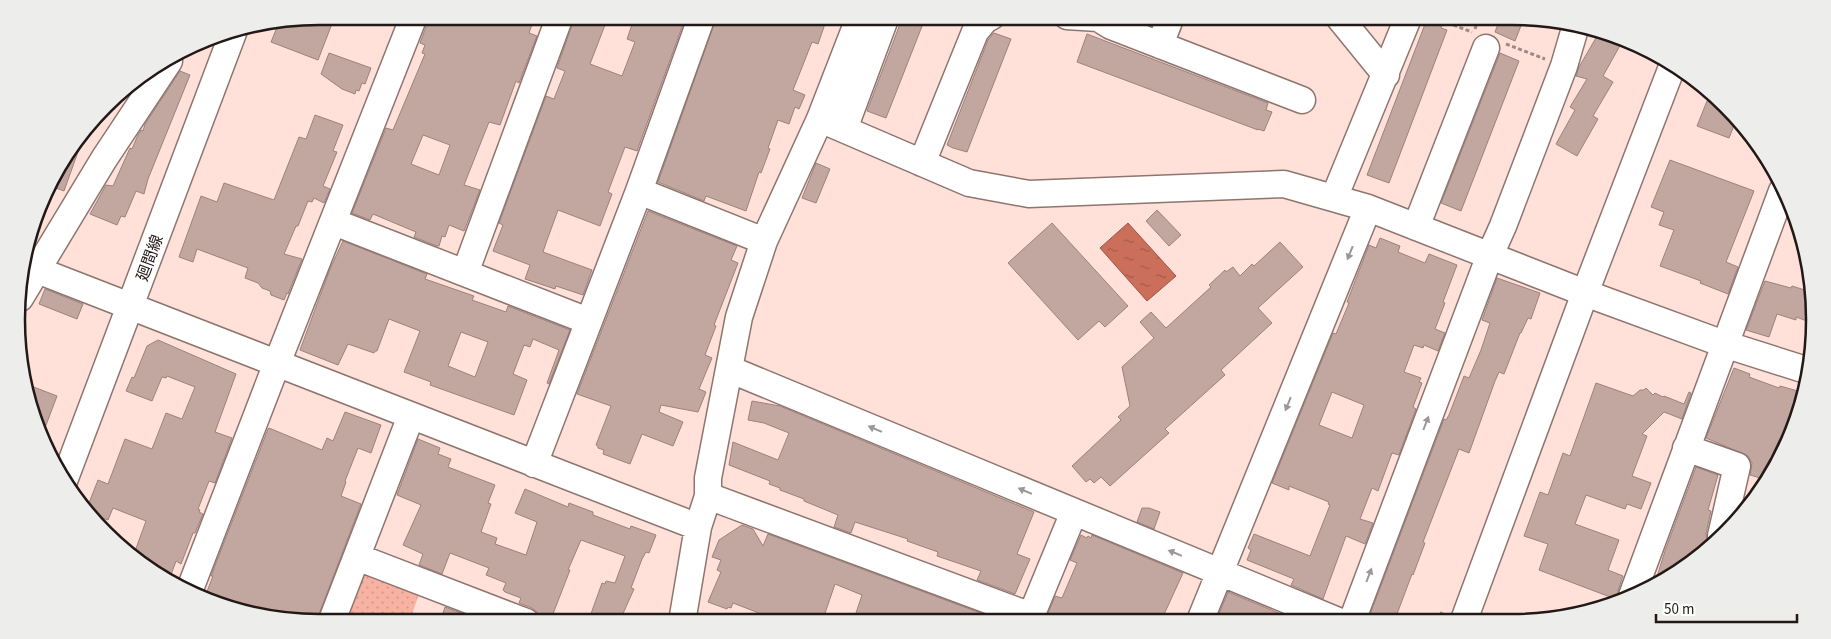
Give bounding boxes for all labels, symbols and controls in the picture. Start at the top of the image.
street label: 廻間線 [131,232,169,284]
one-way arrow [1345,246,1353,261]
one-way arrow [1284,397,1292,411]
one-way arrow [1422,415,1430,430]
one-way arrow [867,425,882,433]
one-way arrow [1018,487,1032,495]
one-way arrow [1168,549,1182,557]
one-way arrow [1365,567,1373,582]
scale bar [1656,592,1797,624]
text: 50 m [1664,599,1694,620]

